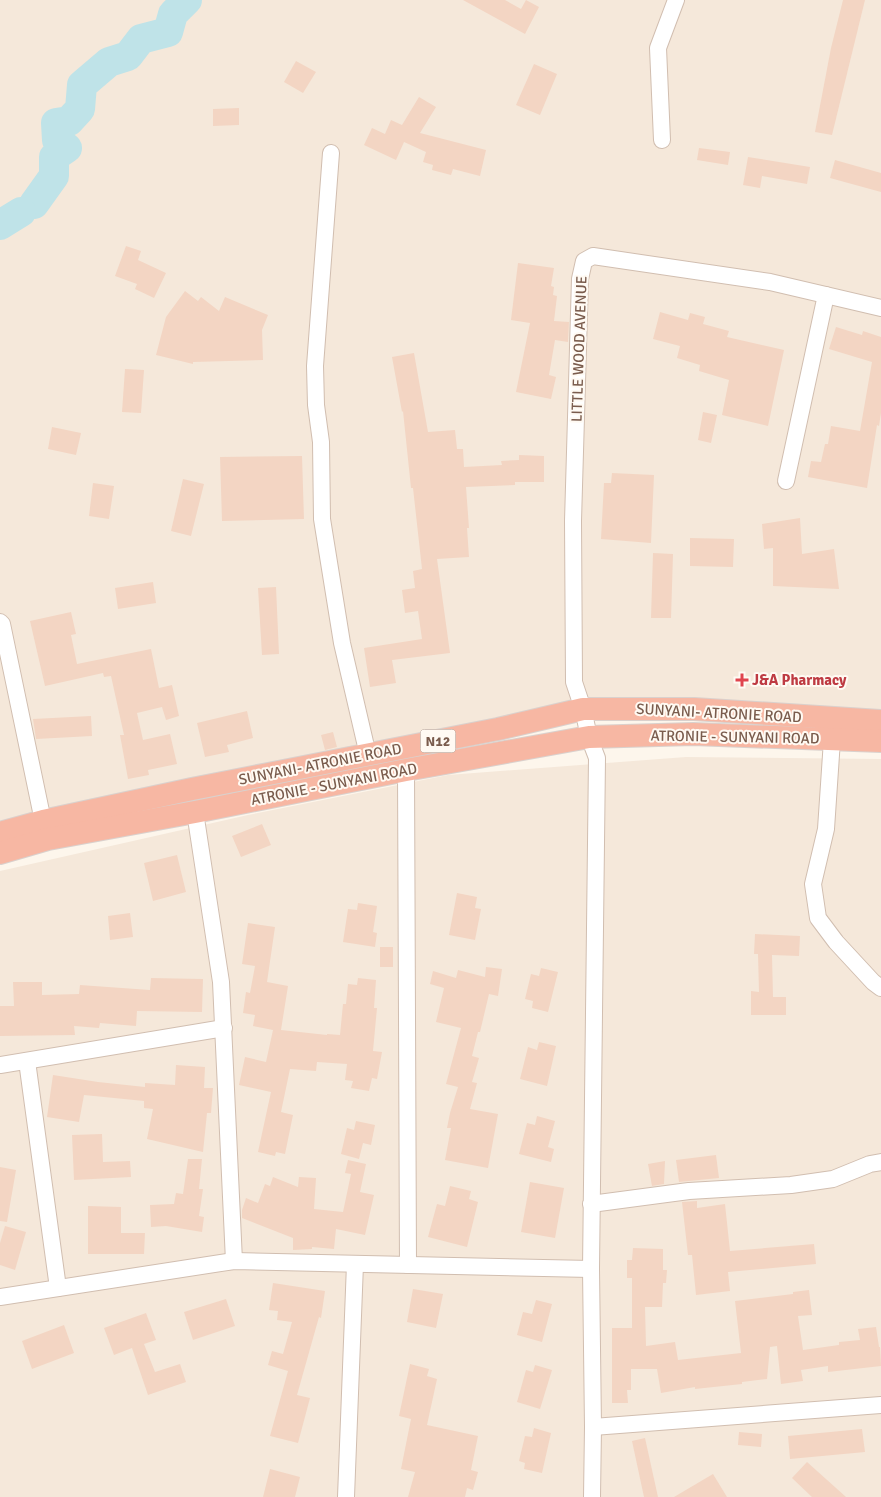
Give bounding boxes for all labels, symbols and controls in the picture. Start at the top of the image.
street label: LITTLE WOOD AVENUE [567,276,591,422]
place label: J&A Pharmacy [752,671,847,689]
marker: J&A Pharmacy [736,674,748,686]
street label: SUNYANI- ATRONIE ROAD [636,700,802,726]
street label: ATRONIE - SUNYANI ROAD [650,727,820,747]
road number: N12 [420,729,456,752]
street label: SUNYANI- ATRONIE ROAD [237,739,403,789]
street label: ATRONIE - SUNYANI ROAD [249,759,419,809]

